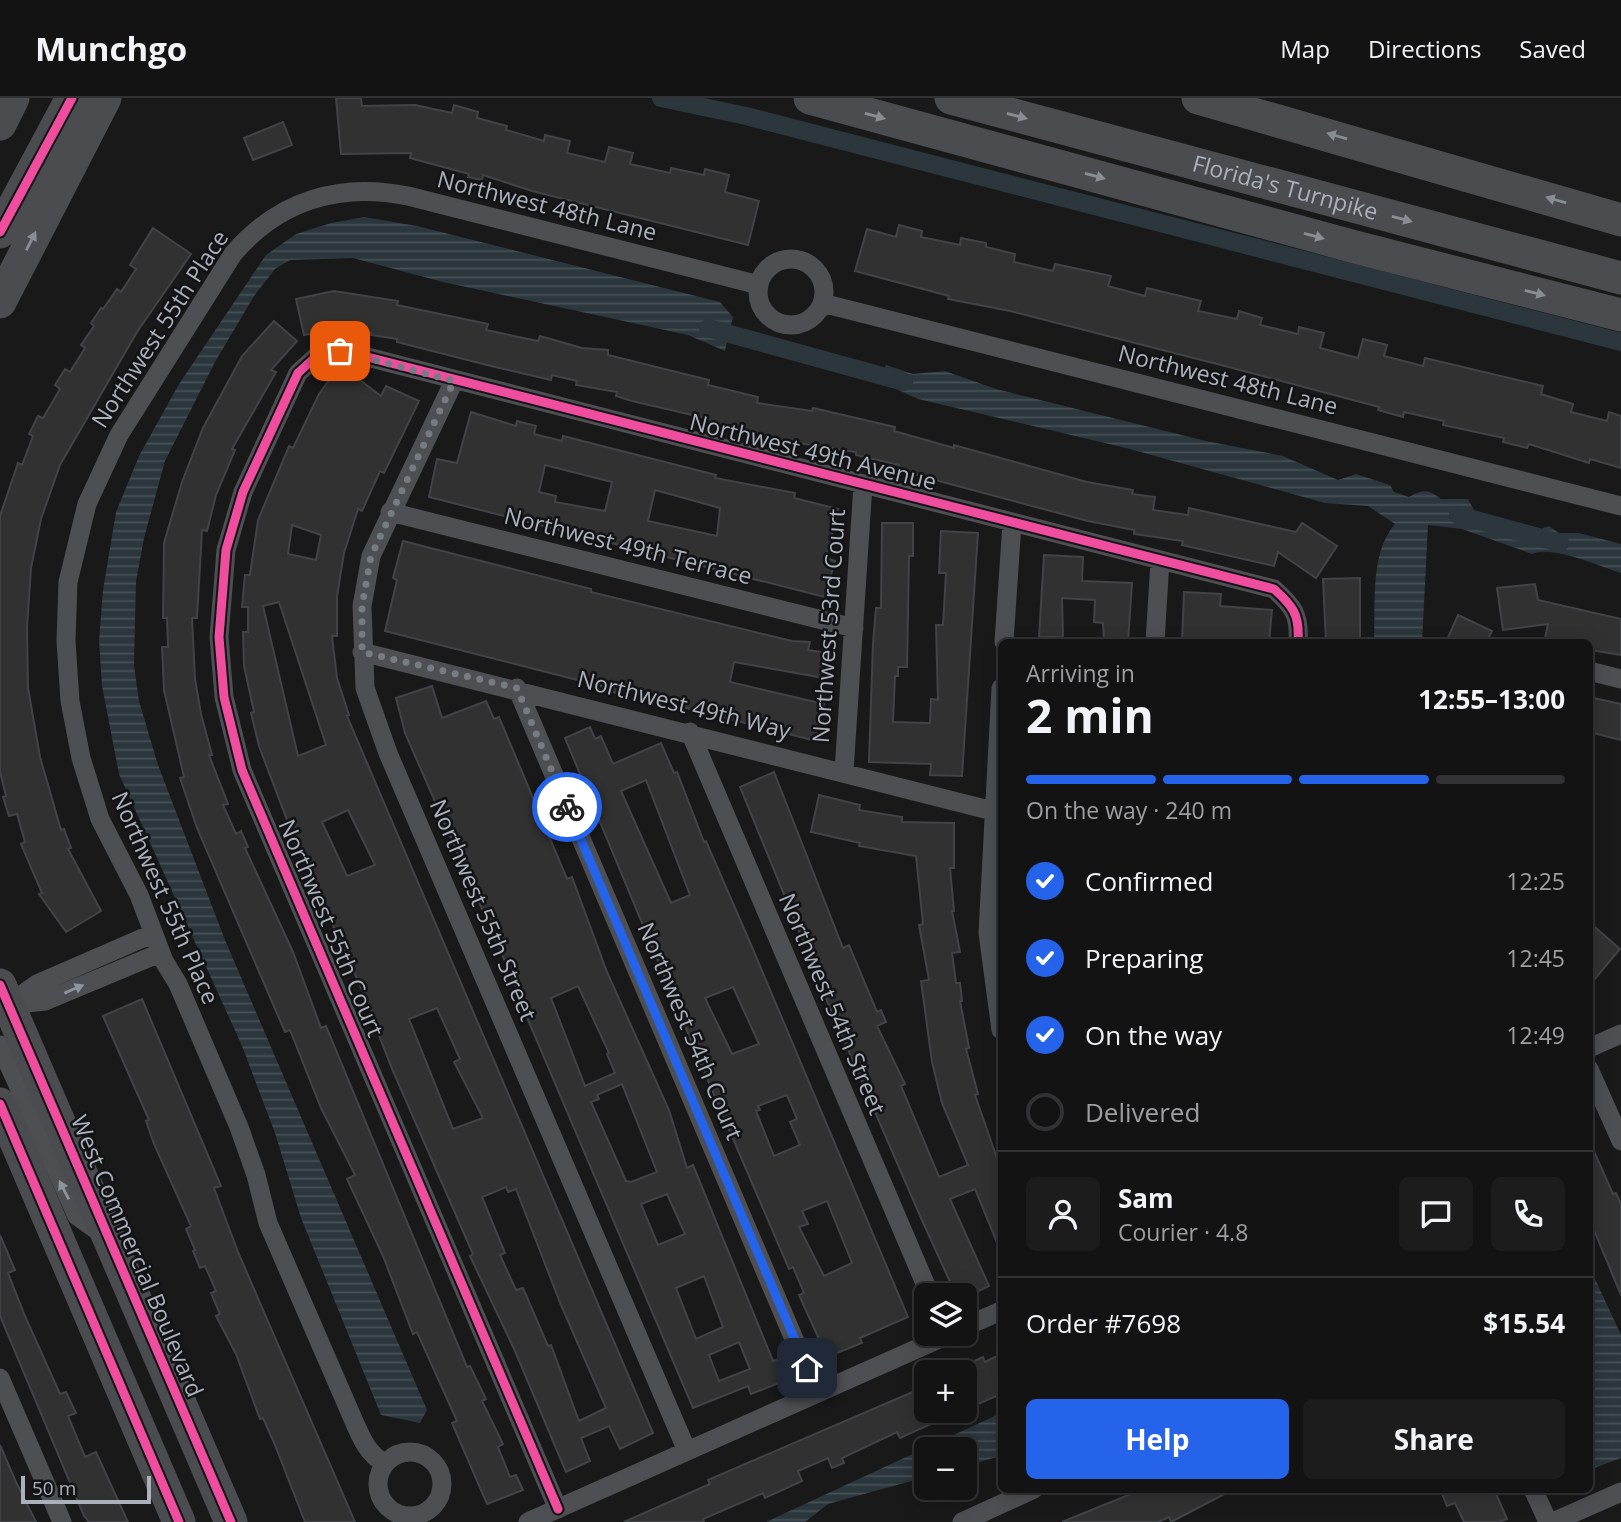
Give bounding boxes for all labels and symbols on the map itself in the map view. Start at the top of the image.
one-way arrow [865,111,887,122]
one-way arrow [1006,111,1028,122]
one-way arrow [1327,131,1348,141]
street label: Florida's Turnpike [1189,147,1382,227]
street label: Northwest 48th Lane [434,162,660,248]
one-way arrow [1084,171,1106,182]
one-way arrow [1545,195,1566,205]
one-way arrow [1391,214,1413,225]
street label: Northwest 55th Place [83,223,235,433]
one-way arrow [26,231,37,251]
one-way arrow [1303,231,1325,242]
one-way arrow [1524,288,1546,299]
pin [310,321,370,381]
street label: Northwest 48th Lane [1115,336,1341,422]
street label: Northwest 49th Avenue [686,405,940,497]
street label: Northwest 49th Terrace [501,499,756,591]
street label: Northwest 53rd Court [804,508,852,744]
street label: Northwest 49th Way [574,662,795,746]
courier [532,772,602,842]
street label: Northwest 55th Place [105,786,227,1009]
street label: Northwest 55th Street [423,794,545,1025]
street label: Northwest 55th Court [272,814,392,1041]
street label: Northwest 54th Street [772,888,894,1119]
street label: Northwest 54th Court [631,917,751,1144]
one-way arrow [63,983,84,994]
street label: West Commercial Boulevard [64,1110,212,1401]
one-way arrow [58,1180,69,1200]
pin [777,1338,837,1398]
scale bar [21,1473,150,1505]

